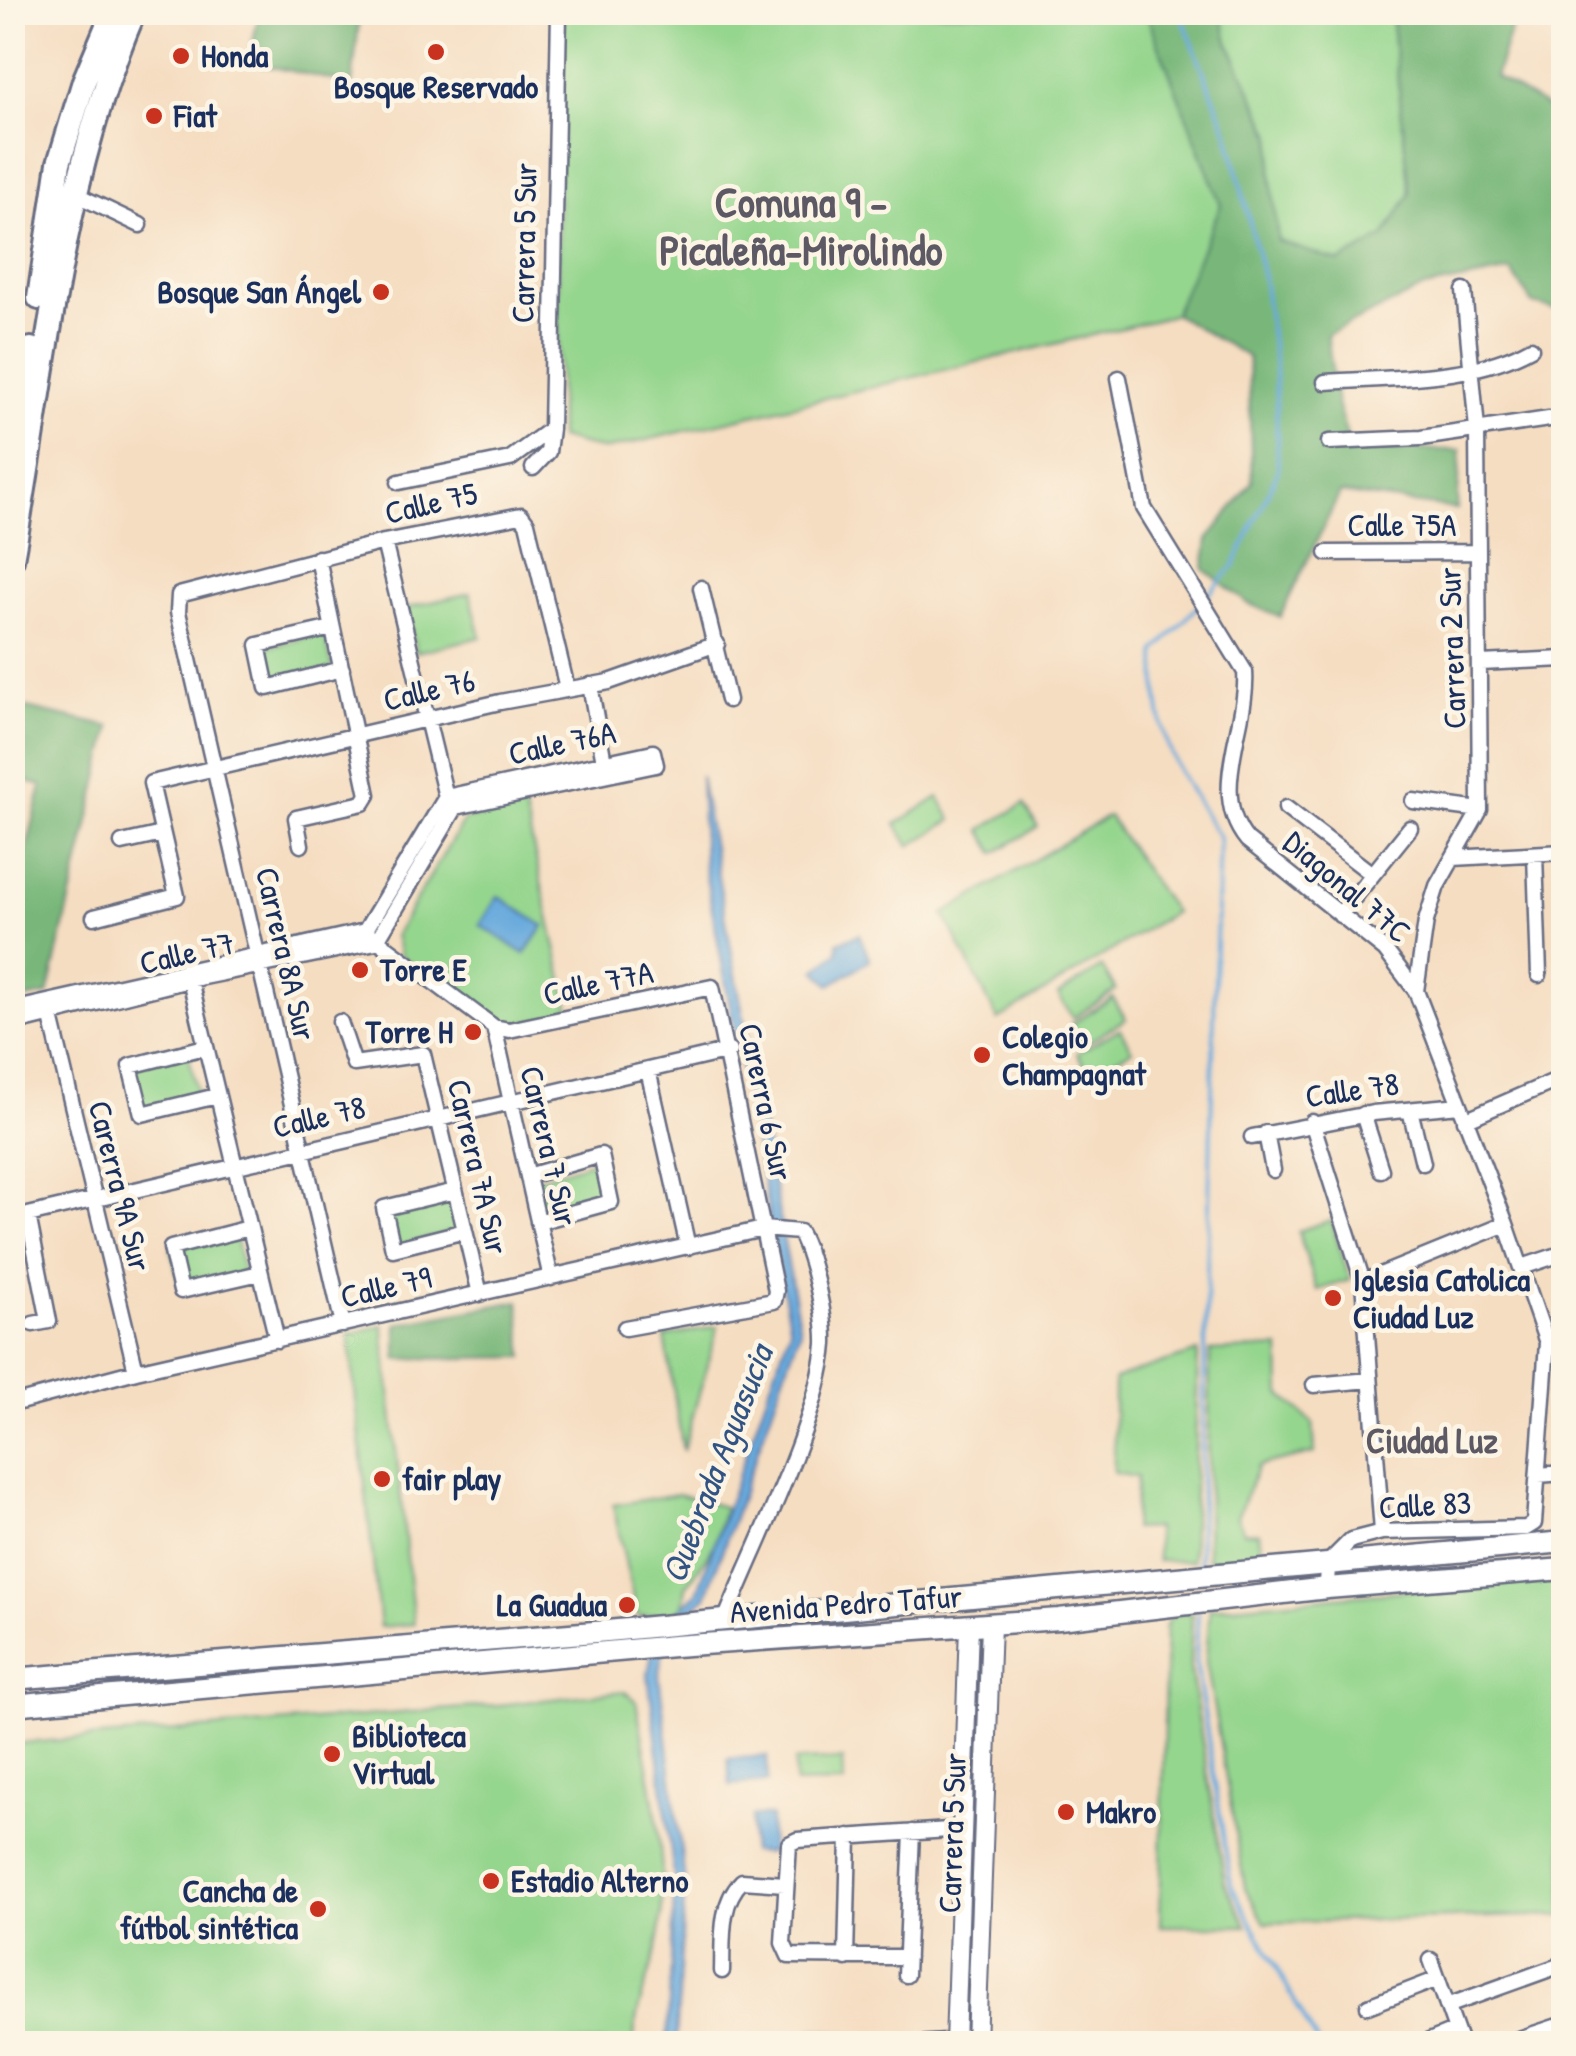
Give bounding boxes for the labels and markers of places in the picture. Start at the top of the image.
place label: Honda [201,34,269,77]
marker: Bosque Reservado [425,41,447,63]
marker: Honda [170,45,192,67]
place label: Bosque Reservado [334,65,538,109]
place label: Fiat [173,94,218,137]
marker: Fiat [143,105,165,127]
place label: Bosque San Ángel [157,270,362,314]
marker: Bosque San Ángel [370,281,392,303]
place label: Torre E [379,948,468,991]
marker: Torre E [349,959,371,981]
place label: Torre H [364,1010,453,1053]
place label: Colegio Champagnat [1002,1015,1147,1096]
marker: Torre H [462,1021,484,1043]
marker: Colegio Champagnat [971,1044,993,1066]
place label: Iglesia Catolica Ciudad Luz [1353,1258,1530,1338]
marker: Iglesia Catolica Ciudad Luz [1322,1287,1344,1309]
place label: fair play [402,1457,502,1501]
marker: fair play [371,1468,393,1490]
place label: La Guadua [497,1583,607,1626]
marker: La Guadua [616,1594,638,1616]
place label: Biblioteca Virtual [352,1714,466,1794]
marker: Biblioteca Virtual [321,1743,343,1765]
place label: Makro [1086,1790,1156,1833]
marker: Makro [1055,1801,1077,1823]
place label: Estadio Alterno [511,1859,689,1902]
place label: Cancha de fútbol sintética [120,1869,298,1949]
marker: Estadio Alterno [480,1870,502,1892]
marker: Cancha de fútbol sintética [307,1898,329,1920]

